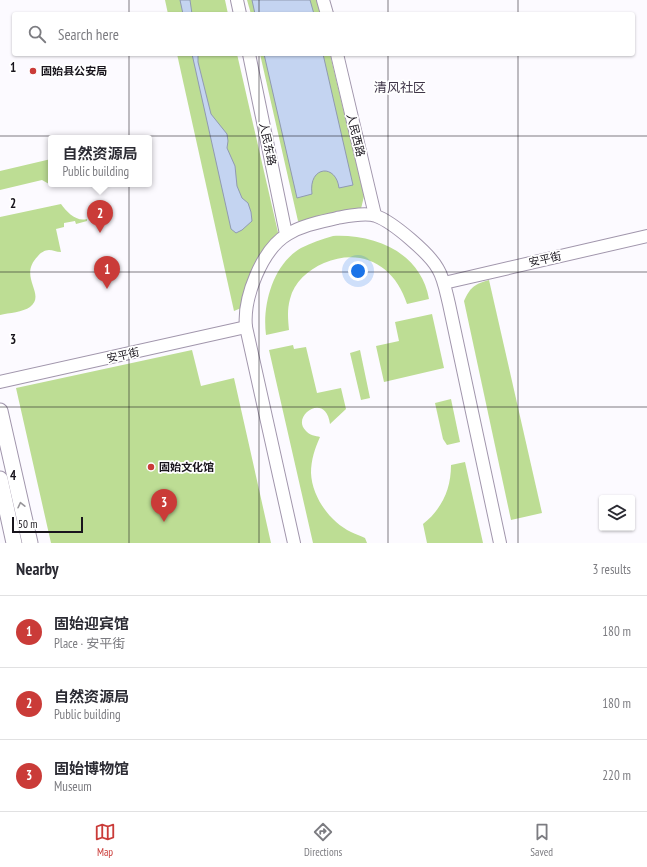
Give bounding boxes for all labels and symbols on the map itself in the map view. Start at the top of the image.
text: 1 [10,59,16,76]
place label: 固始县公安局 [41,64,107,78]
marker: 固始县公安局 [28,66,38,76]
district label: 清风社区 [374,79,426,96]
street label: 人民西路 [344,112,368,158]
street label: 人民东路 [257,121,279,167]
text: 2 [10,195,16,212]
pin: 2 [87,200,113,233]
street label: 安平街 [527,248,563,270]
pin: 1 [94,256,120,289]
your location [348,261,368,281]
text: 3 [10,331,16,348]
street label: 安平街 [105,344,141,366]
place label: 固始文化馆 [159,460,214,474]
marker: 固始文化馆 [146,462,156,472]
text: 4 [10,467,17,484]
pin: 3 [151,489,177,522]
one-way arrow [18,502,26,508]
scale bar [12,515,83,534]

